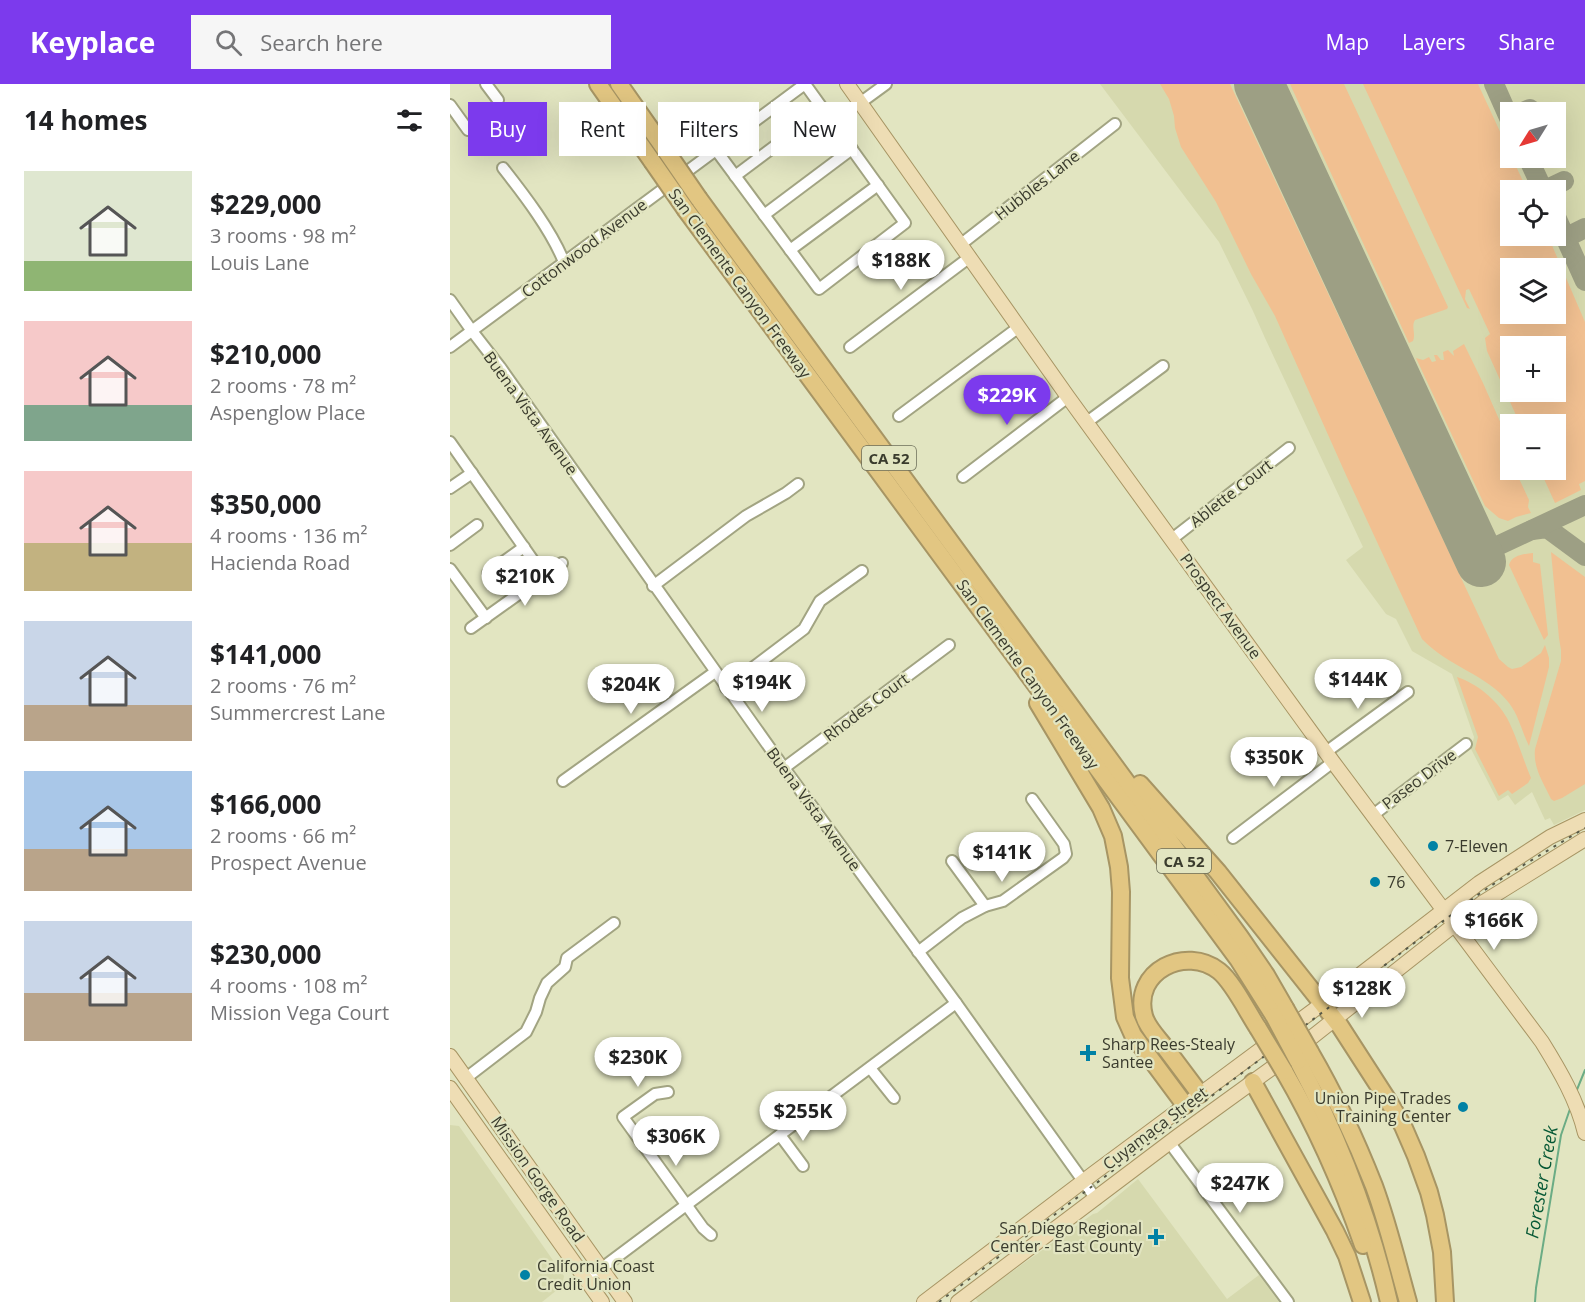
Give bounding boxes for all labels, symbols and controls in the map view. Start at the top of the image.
search box [191,15,611,69]
text: Keyplace [30,23,155,61]
icon: search [212,26,245,59]
text: Search here [260,27,383,57]
text: Map [1326,28,1369,56]
text: Layers [1402,28,1466,56]
text: Share [1499,28,1555,56]
text: 14 homes [24,102,148,138]
chip: Buy [468,102,547,156]
chip: Rent [559,102,646,156]
chip: Filters [658,102,759,156]
chip: New [771,102,857,156]
north arrow [1500,102,1566,168]
map controls [1500,102,1566,480]
icon: filters [393,104,426,137]
street label: Hubbles Lane [990,145,1084,225]
button: locate [1500,180,1566,246]
street label: San Clemente Canyon Freeway [664,184,817,383]
text: $229,000 [210,186,321,222]
street label: Cottonwood Avenue [517,194,651,302]
icon: home [72,195,144,267]
text: 3 rooms · 98 m² [210,222,356,249]
pin: $188K [859,240,943,291]
text: $188K [871,246,931,273]
text: Louis Lane [210,249,310,276]
button: layers [1500,258,1566,324]
text: $210,000 [210,336,321,372]
button: + [1500,336,1566,402]
icon: home [72,345,144,417]
street label: Buena Vista Avenue [479,347,583,479]
text: 2 rooms · 78 m² [210,372,356,399]
pin: $229K [965,375,1049,426]
text: $229K [977,381,1037,408]
text: Aspenglow Place [210,399,366,426]
button: − [1500,414,1566,480]
road number: CA 52 [862,446,916,470]
street label: Ablette Court [1185,454,1277,532]
text: $350,000 [210,486,321,522]
icon: home [72,495,144,567]
text: 4 rooms · 136 m² [210,522,368,549]
text: Hacienda Road [210,549,350,576]
street label: Prospect Avenue [1175,549,1267,663]
pin: $210K [483,556,567,607]
text: $210K [495,562,555,589]
street label: San Clemente Canyon Freeway [952,575,1105,774]
text: $141,000 [210,636,321,672]
icon: home [72,645,144,717]
pin: $144K [1316,659,1400,710]
pin: $194K [720,662,804,713]
pin: $204K [589,664,673,715]
text: $144K [1328,665,1388,692]
street label: Rhodes Court [819,667,913,746]
text: $194K [732,668,792,695]
text: $204K [601,670,661,697]
text: 2 rooms · 76 m² [210,672,356,699]
text: Summercrest Lane [210,699,386,726]
pin: $350K [1232,737,1316,788]
street label: Buena Vista Avenue [762,743,866,875]
text: $350K [1244,743,1304,770]
street label: Paseo Drive [1377,744,1461,814]
text: $166,000 [210,786,321,822]
icon: home [72,795,144,867]
text: 2 rooms · 66 m² [210,822,356,849]
pin: $141K [960,832,1044,883]
place label: 7-Eleven [1445,835,1508,857]
text: $141K [972,838,1032,865]
marker: 7-Eleven [1426,839,1440,853]
text: Prospect Avenue [210,849,367,876]
road number: CA 52 [1157,849,1211,873]
place label: 76 [1387,871,1405,893]
marker: 76 [1368,875,1382,889]
pin: $166K [1452,900,1536,951]
text: $166K [1464,906,1524,933]
text: $230,000 [210,936,321,972]
icon: home [72,945,144,1017]
pin: $128K [1320,968,1404,1019]
text: 4 rooms · 108 m² [210,972,368,999]
text: $128K [1332,974,1392,1001]
text: Mission Vega Court [210,999,389,1026]
place label: Sharp Rees-Stealy Santee [1102,1033,1236,1073]
pin: $230K [596,1037,680,1088]
text: $230K [608,1043,668,1070]
marker: Sharp Rees-Stealy Santee [1079,1044,1097,1062]
street label: Cuyamaca Street [1098,1081,1212,1175]
place label: Union Pipe Trades Training Center [1315,1087,1451,1127]
pin: $255K [761,1091,845,1142]
text: $255K [773,1097,833,1124]
marker: Union Pipe Trades Training Center [1456,1100,1470,1114]
street label: Mission Gorge Road [486,1112,590,1246]
pin: $306K [634,1116,718,1167]
text: $306K [646,1122,706,1149]
water label: Forester Creek [1519,1123,1563,1240]
pin: $247K [1198,1163,1282,1214]
text: $247K [1210,1169,1270,1196]
place label: San Diego Regional Center - East County [990,1217,1143,1257]
marker: San Diego Regional Center - East County [1147,1228,1165,1246]
place label: California Coast Credit Union [537,1255,655,1295]
marker: California Coast Credit Union [518,1268,532,1282]

